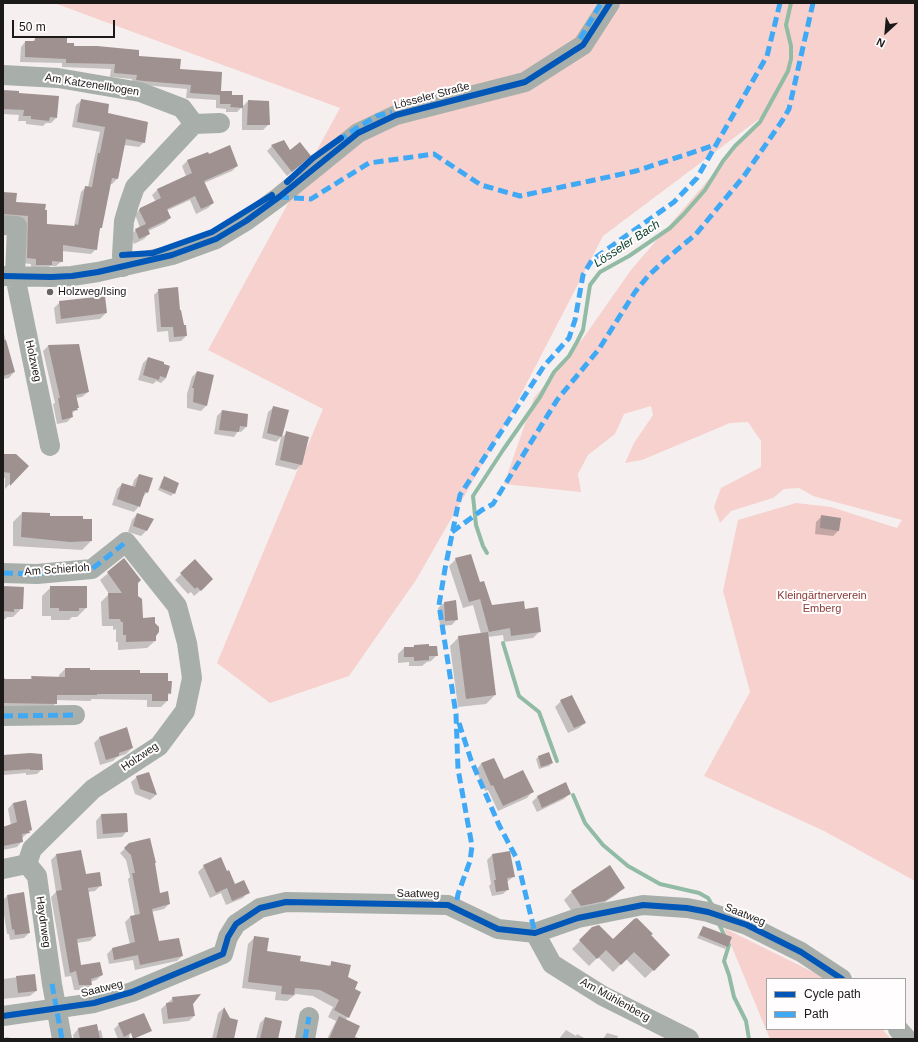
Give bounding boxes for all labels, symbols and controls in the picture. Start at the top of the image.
scale bar [14,12,117,38]
north arrow [866,12,906,52]
text: 50 m [19,20,46,34]
text: N [875,36,887,50]
street label: Am Katzenellbogen [44,71,140,99]
street label: Lösseler Straße [393,80,471,112]
water label: Lösseler Bach [591,217,663,271]
place label: Holzweg/Ising [58,285,126,299]
marker: Holzweg/Ising [45,287,55,297]
street label: Holzweg [22,339,44,383]
street label: Am Schierloh [24,561,90,579]
park label: Kleingärtnerverein Emberg [777,589,867,615]
street label: Holzweg [119,740,161,774]
street label: Saatweg [396,887,440,901]
street label: Haydnweg [33,895,53,949]
street label: Saatweg [723,901,767,929]
street label: Am Mühlenberg [578,975,652,1025]
street label: Saatweg [80,977,124,1001]
legend [766,978,906,1030]
text: Cycle path [804,987,861,1001]
text: Path [804,1007,829,1021]

